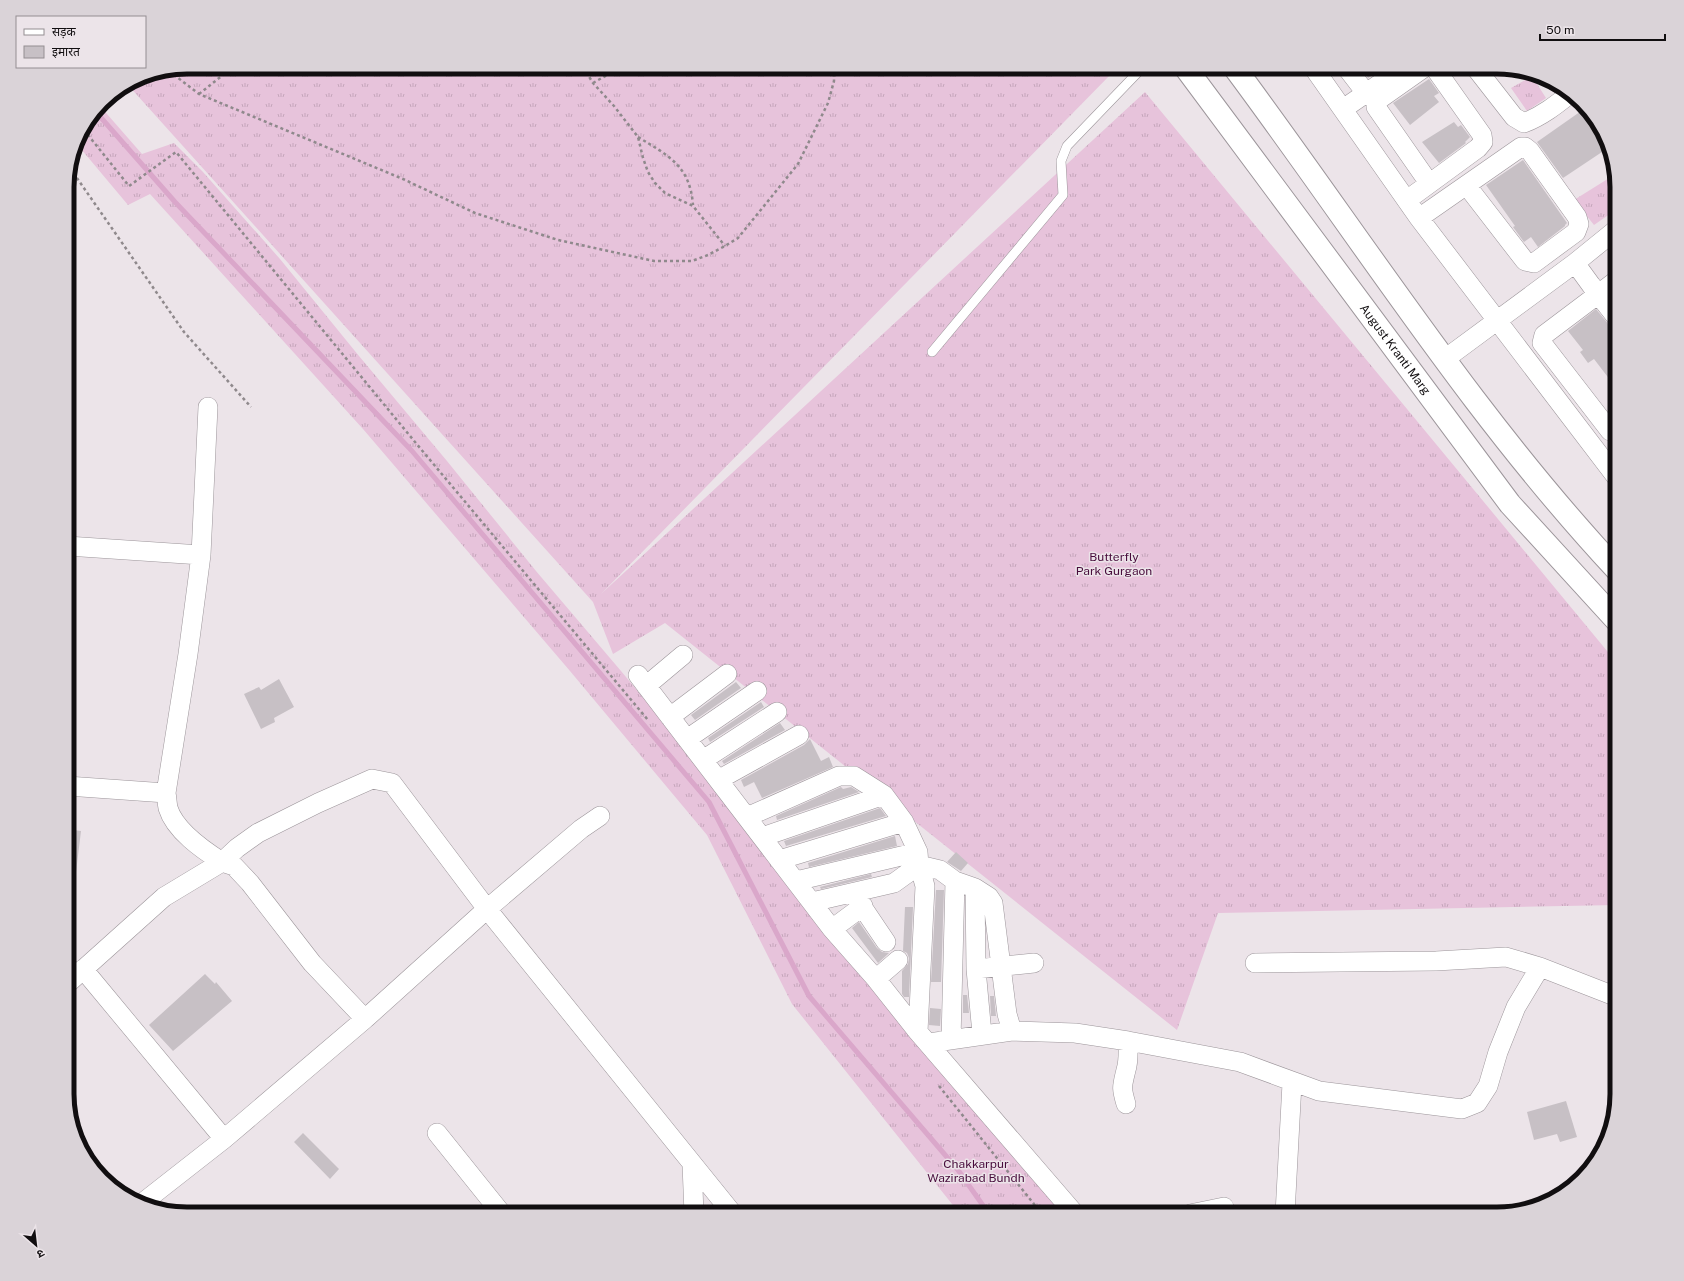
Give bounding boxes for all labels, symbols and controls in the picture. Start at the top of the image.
legend [16,16,146,68]
scale bar [1540,16,1665,42]
text: 50 m [1546,23,1574,37]
text: सड़क [52,25,77,39]
text: इमारत [52,45,81,59]
street label: August Kranti Marg [1357,302,1433,397]
park label: Butterfly Park Gurgaon [1076,550,1152,578]
park label: Chakkarpur Wazirabad Bundh [927,1157,1025,1185]
north arrow [16,1225,56,1265]
text: उ [35,1247,46,1261]

